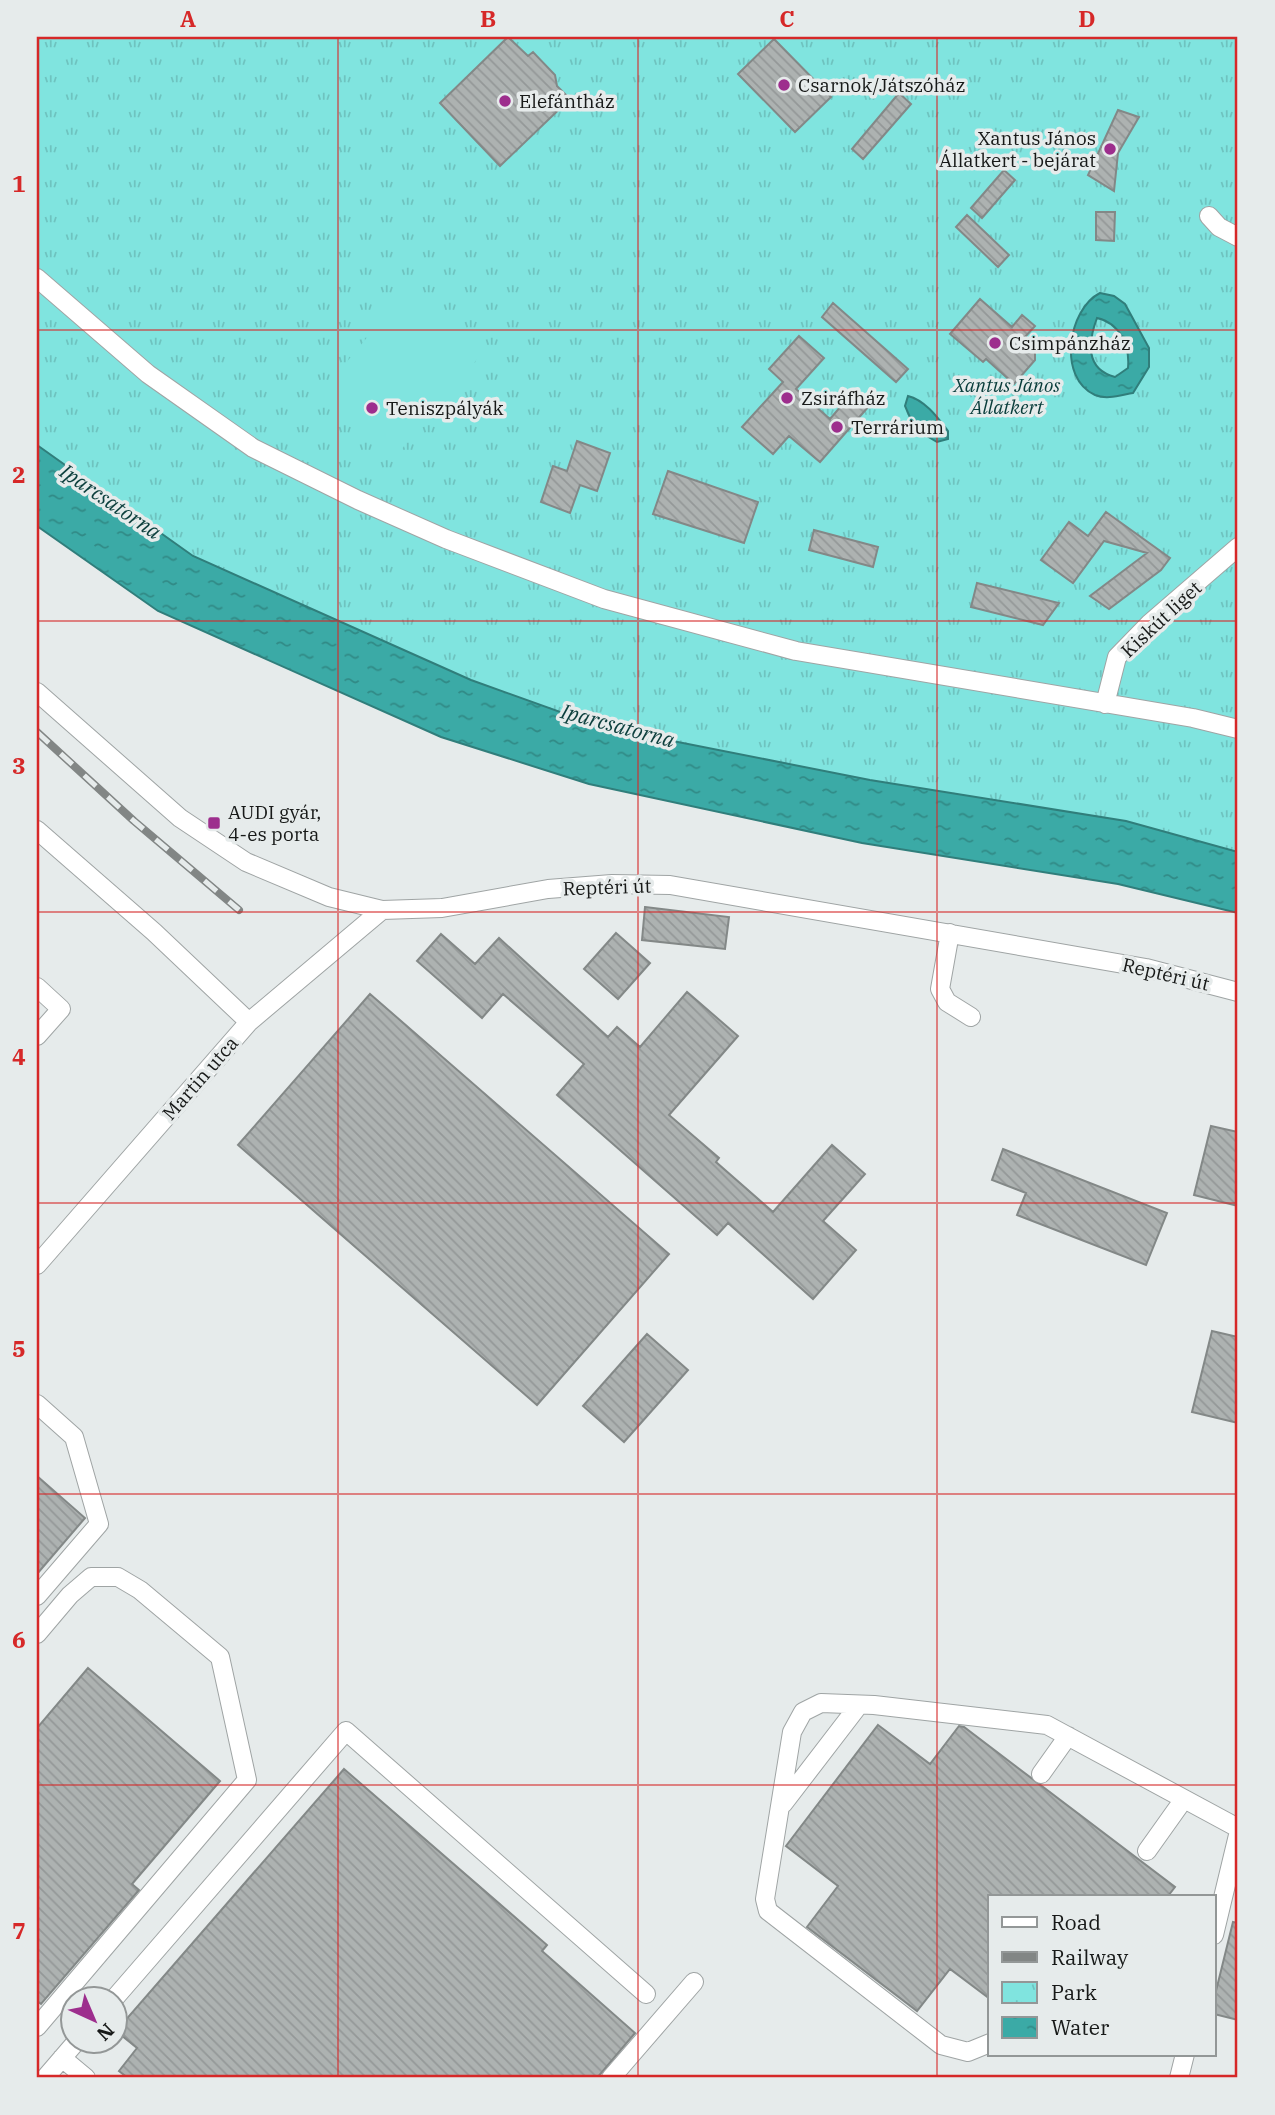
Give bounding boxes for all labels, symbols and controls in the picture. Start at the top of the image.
text: A [180,3,196,33]
text: B [480,3,496,33]
text: C [779,3,795,33]
text: D [1078,3,1096,33]
place label: Csarnok/Játszóház [798,73,965,97]
marker: Csarnok/Játszóház [776,77,792,93]
place label: Elefántház [519,89,615,113]
marker: Elefántház [497,93,513,109]
place label: Xantus János Állatkert - bejárat [939,126,1096,172]
marker: Xantus János Állatkert - bejárat [1102,141,1118,157]
text: 1 [12,168,26,198]
place label: Csimpánzház [1009,331,1131,355]
marker: Csimpánzház [987,335,1003,351]
park label: Xantus János Állatkert [952,373,1060,419]
place label: Zsiráfház [801,386,885,410]
marker: Zsiráfház [779,390,795,406]
place label: Teniszpályák [386,396,504,420]
marker: Teniszpályák [364,400,380,416]
place label: Terrárium [851,415,944,439]
marker: Terrárium [829,419,845,435]
water label: Iparcsatorna [54,456,168,545]
text: 2 [12,459,26,489]
street label: Kiskút liget [1116,575,1206,662]
water label: Iparcsatorna [557,696,678,754]
text: 3 [12,750,26,780]
place label: AUDI gyár, 4-es porta [228,800,321,846]
marker: AUDI gyár, 4-es porta [206,815,222,831]
street label: Reptéri út [562,873,652,901]
street label: Reptéri út [1120,952,1212,996]
street label: Martin utca [157,1031,243,1125]
text: 4 [12,1041,26,1071]
text: 5 [12,1333,26,1363]
text: 6 [12,1624,26,1654]
legend [988,1895,1216,2056]
text: Road [1051,1908,1101,1936]
text: 7 [12,1915,26,1945]
text: Railway [1051,1943,1129,1971]
text: Park [1051,1978,1098,2006]
north arrow [60,1986,130,2056]
text: Water [1051,2013,1110,2041]
text: N [92,2018,120,2046]

